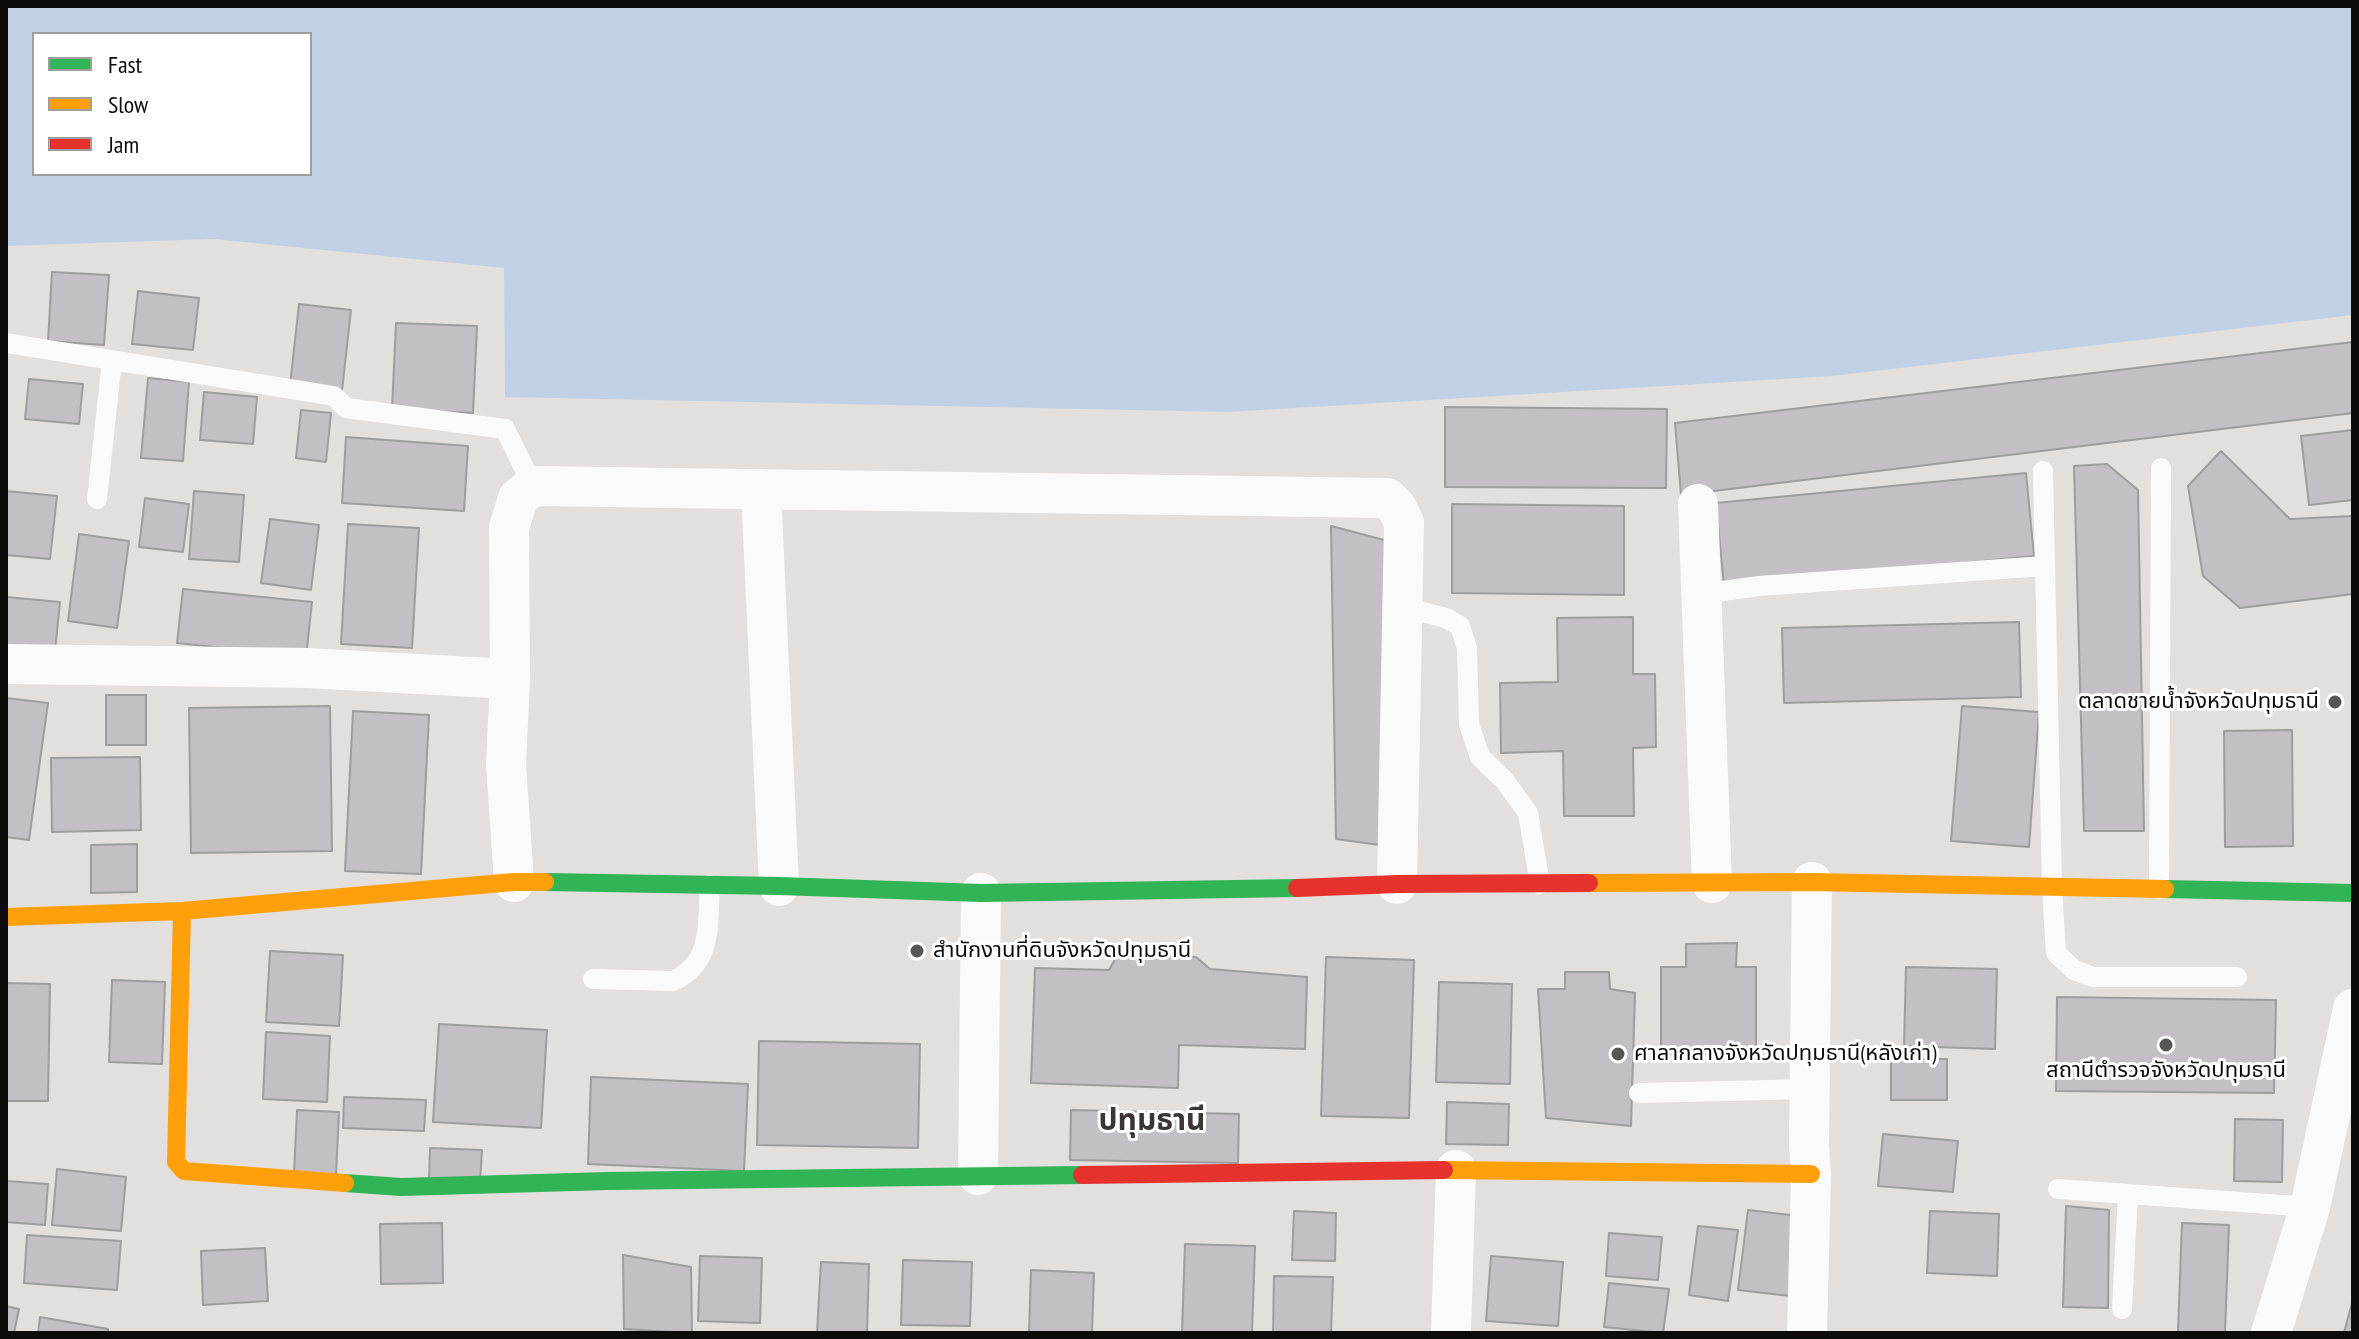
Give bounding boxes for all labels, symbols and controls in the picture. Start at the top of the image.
legend [32,32,312,176]
text: Fast [108,49,142,80]
text: Slow [108,89,148,120]
text: Jam [108,129,139,160]
place label: ตลาดชายน้ำจังหวัดปทุมธานี [2078,689,2319,715]
marker: ตลาดชายน้ำจังหวัดปทุมธานี [2326,693,2344,711]
place label: สำนักงานที่ดินจังหวัดปทุมธานี [933,938,1191,964]
marker: สำนักงานที่ดินจังหวัดปทุมธานี [908,942,926,960]
marker: สถานีตำรวจจังหวัดปทุมธานี [2157,1036,2175,1054]
place label: ศาลากลางจังหวัดปทุมธานี(หลังเก่า) [1634,1041,1936,1067]
marker: ศาลากลางจังหวัดปทุมธานี(หลังเก่า) [1609,1045,1627,1063]
place label: สถานีตำรวจจังหวัดปทุมธานี [2046,1058,2286,1084]
district label: ปทุมธานี [1099,1103,1205,1139]

